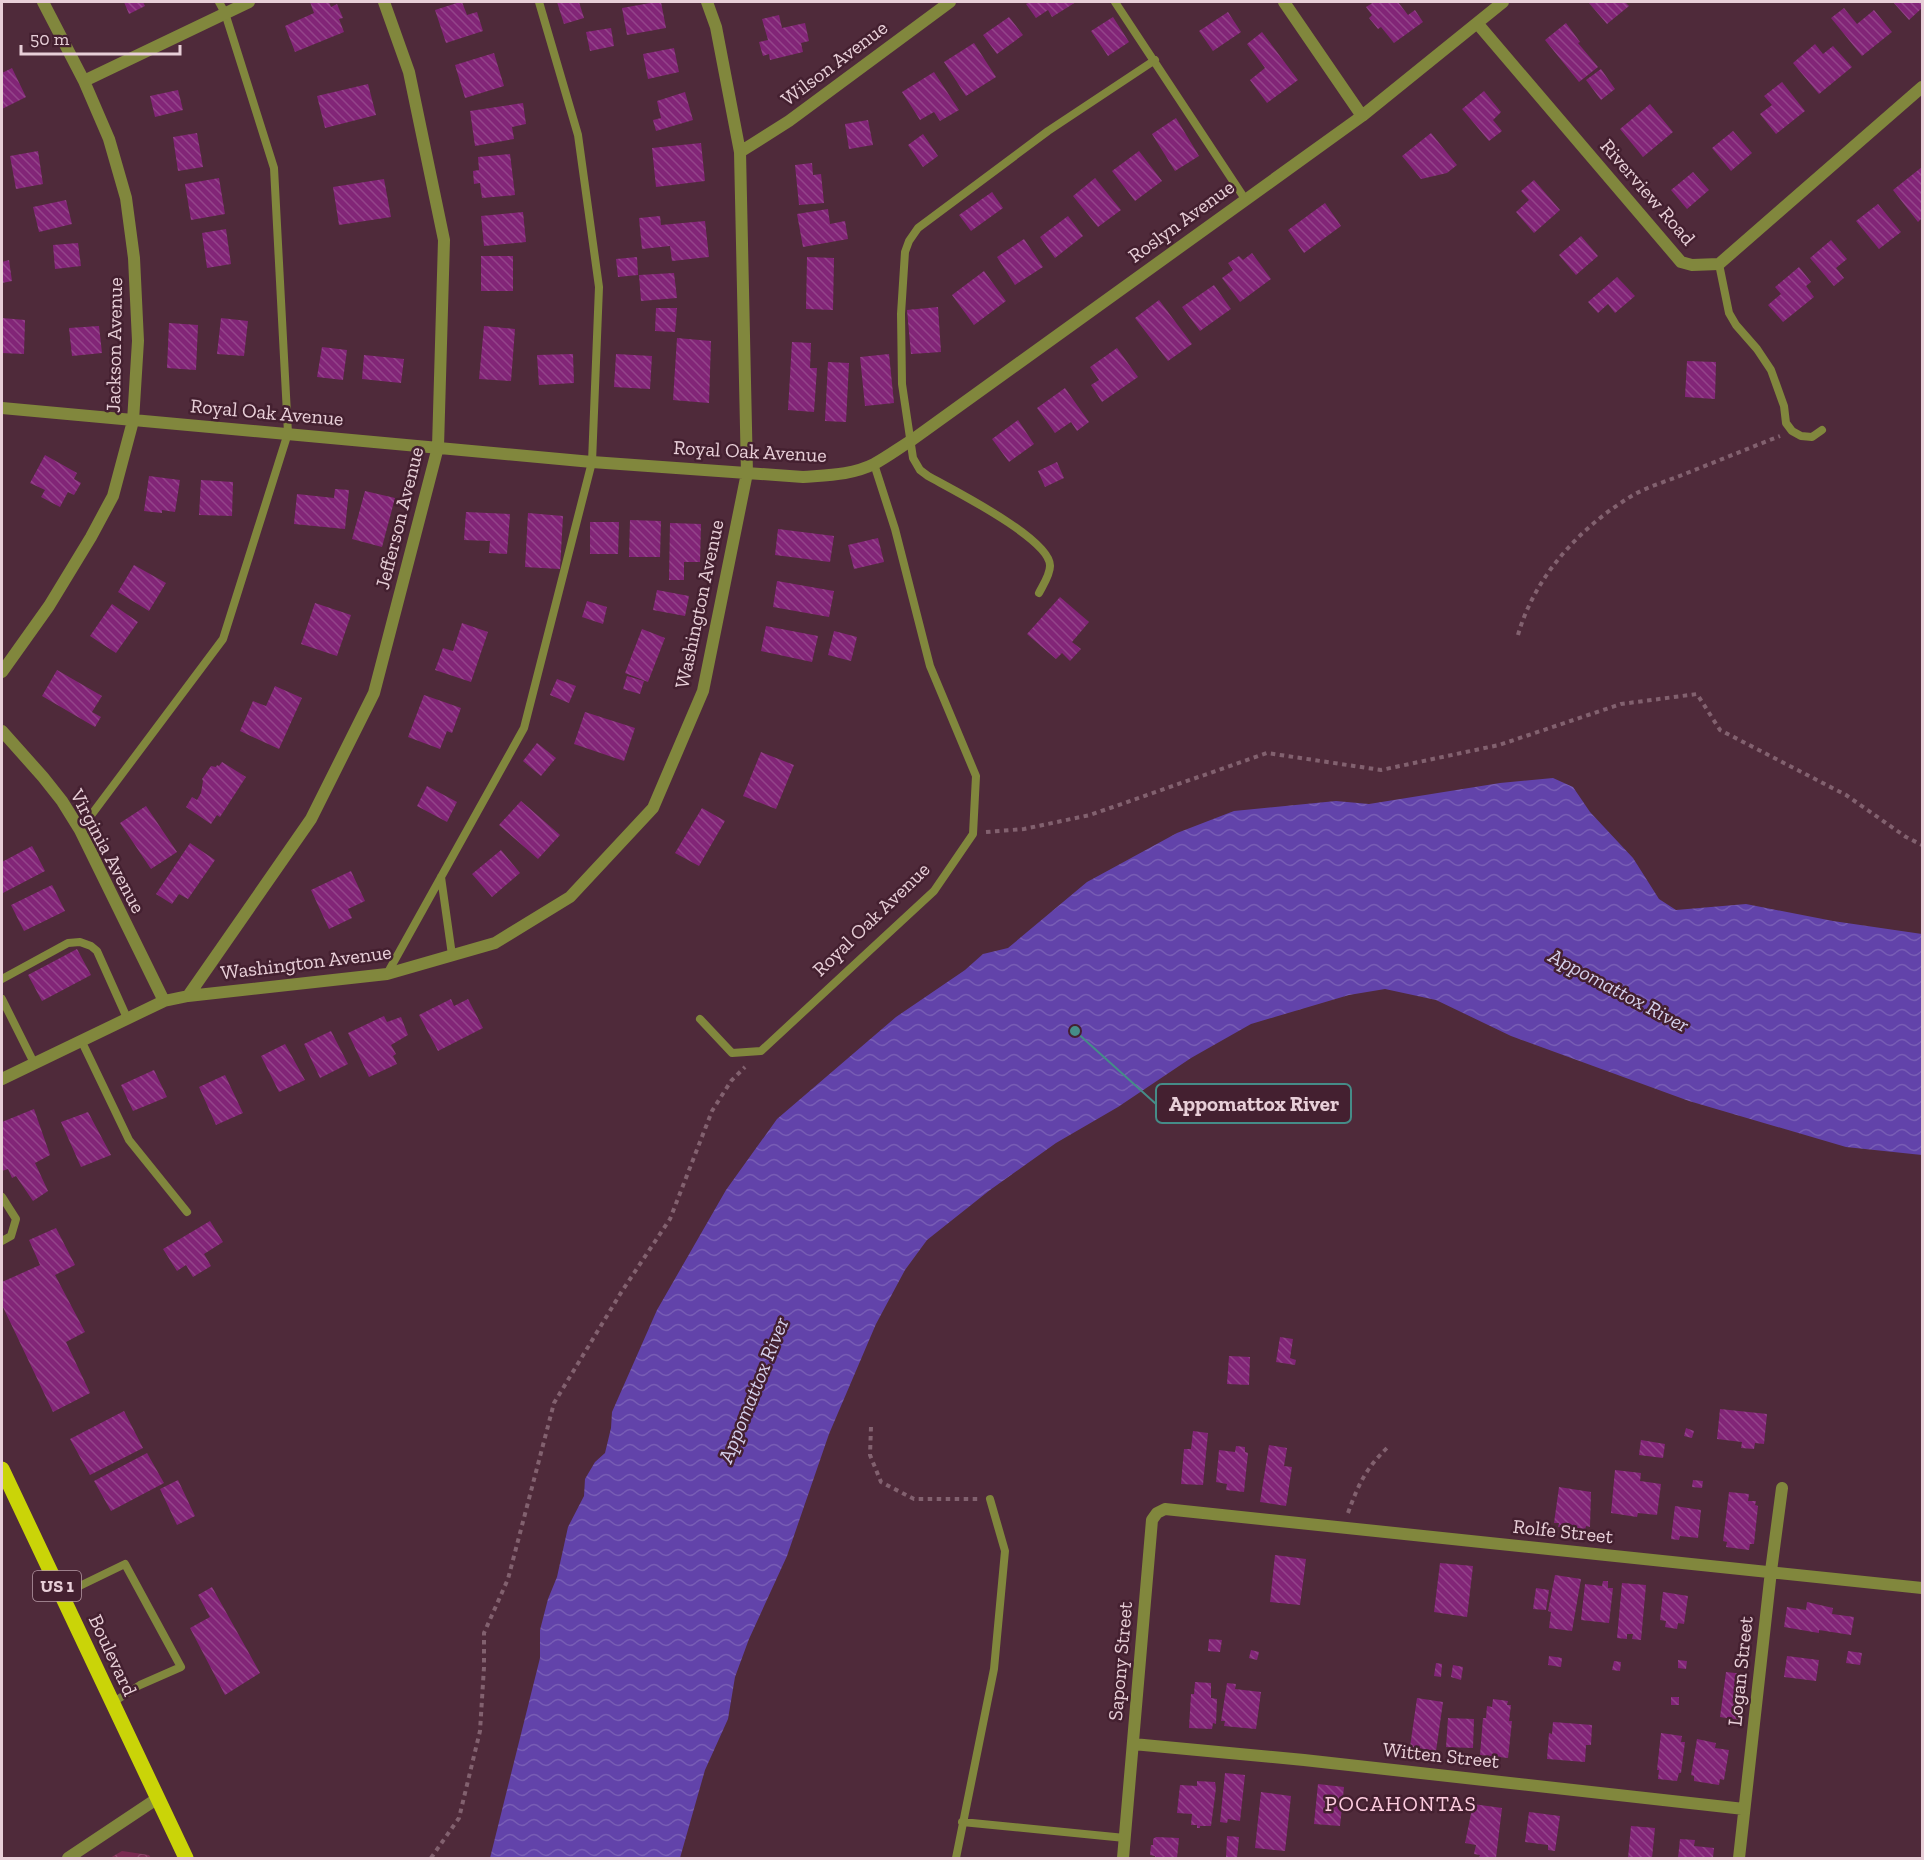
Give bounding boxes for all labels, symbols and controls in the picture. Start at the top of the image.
street label: Wilson Avenue [776,15,892,111]
scale bar [21,18,180,56]
text: 50 m [30,28,70,50]
street label: Riverview Road [1595,134,1701,250]
street label: Roslyn Avenue [1123,175,1239,267]
street label: Jackson Avenue [101,277,127,413]
street label: Royal Oak Avenue [189,393,345,431]
street label: Royal Oak Avenue [673,435,827,467]
street label: Jefferson Avenue [370,444,428,592]
street label: Washington Avenue [669,517,729,691]
street label: Virginia Avenue [65,784,151,917]
street label: Royal Oak Avenue [807,857,935,981]
street label: Washington Avenue [219,940,393,984]
water label: Appomattox River [1544,942,1694,1038]
callout: Appomattox River [1156,1084,1351,1123]
text: Appomattox River [1169,1091,1339,1116]
water label: Appomattox River [712,1313,794,1467]
street label: Rolfe Street [1512,1514,1615,1548]
road number: US 1 [33,1571,81,1601]
street label: Sapony Street [1103,1600,1137,1722]
street label: Boulevard [84,1610,142,1700]
street label: Logan Street [1722,1614,1758,1727]
street label: Witten Street [1382,1737,1501,1773]
district label: POCAHONTAS [1325,1791,1477,1816]

